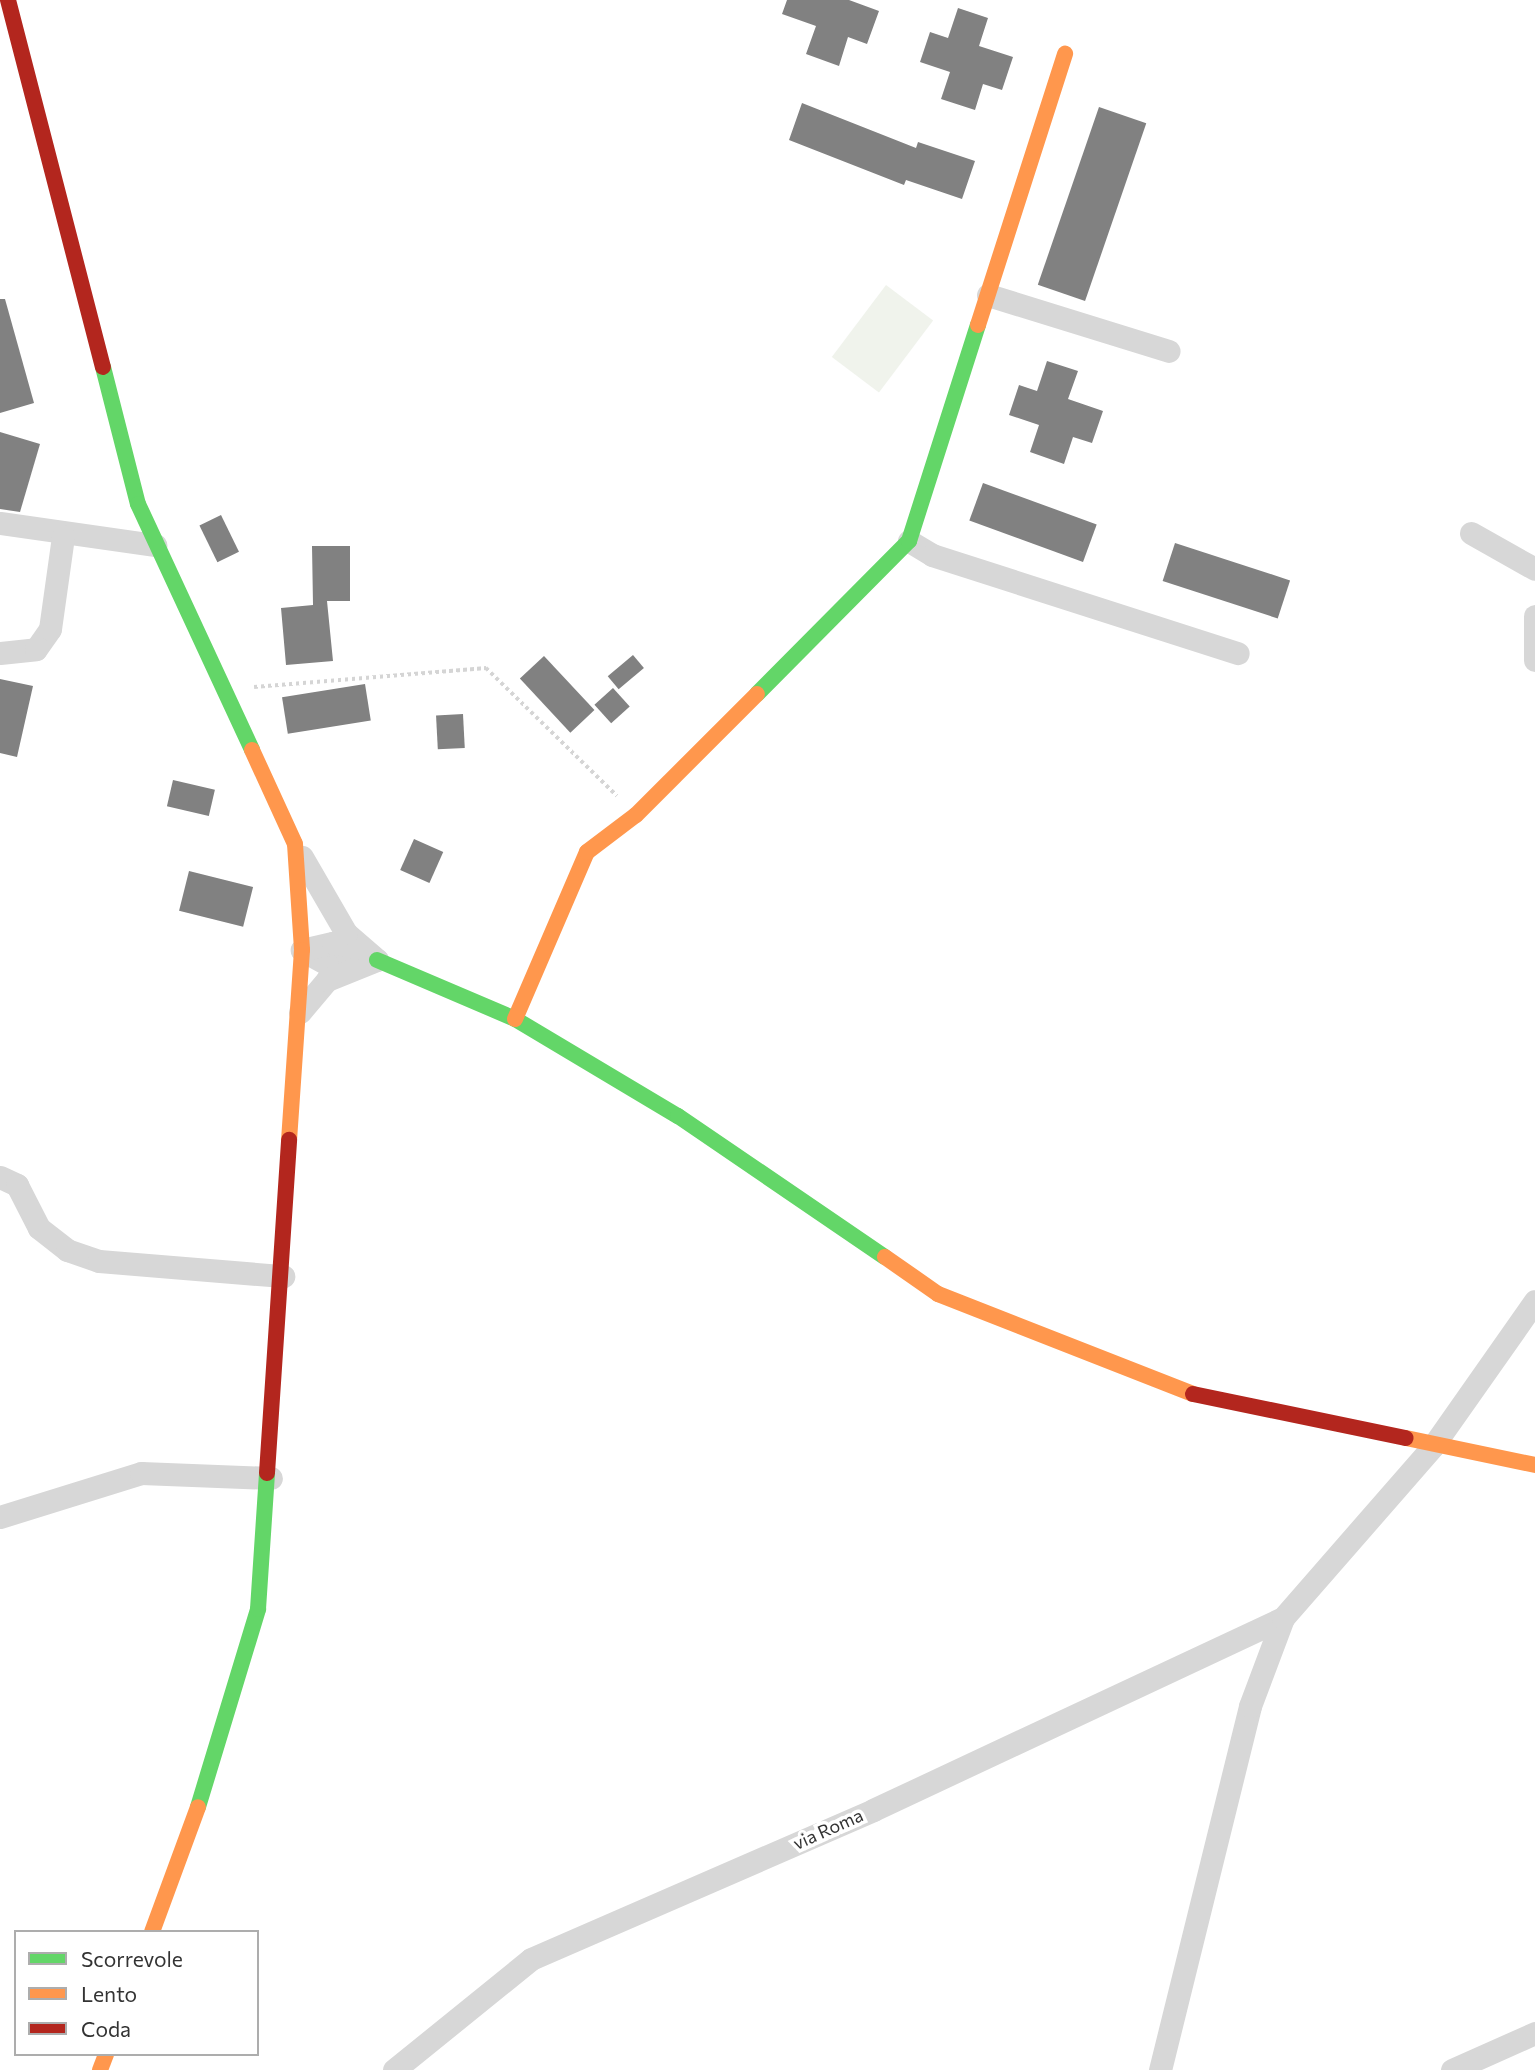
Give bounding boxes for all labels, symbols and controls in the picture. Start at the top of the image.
street label: via Roma [790,1804,866,1854]
legend [14,1930,259,2056]
text: Scorrevole [81,1946,183,1971]
text: Lento [81,1981,137,2006]
text: Coda [81,2016,131,2041]

